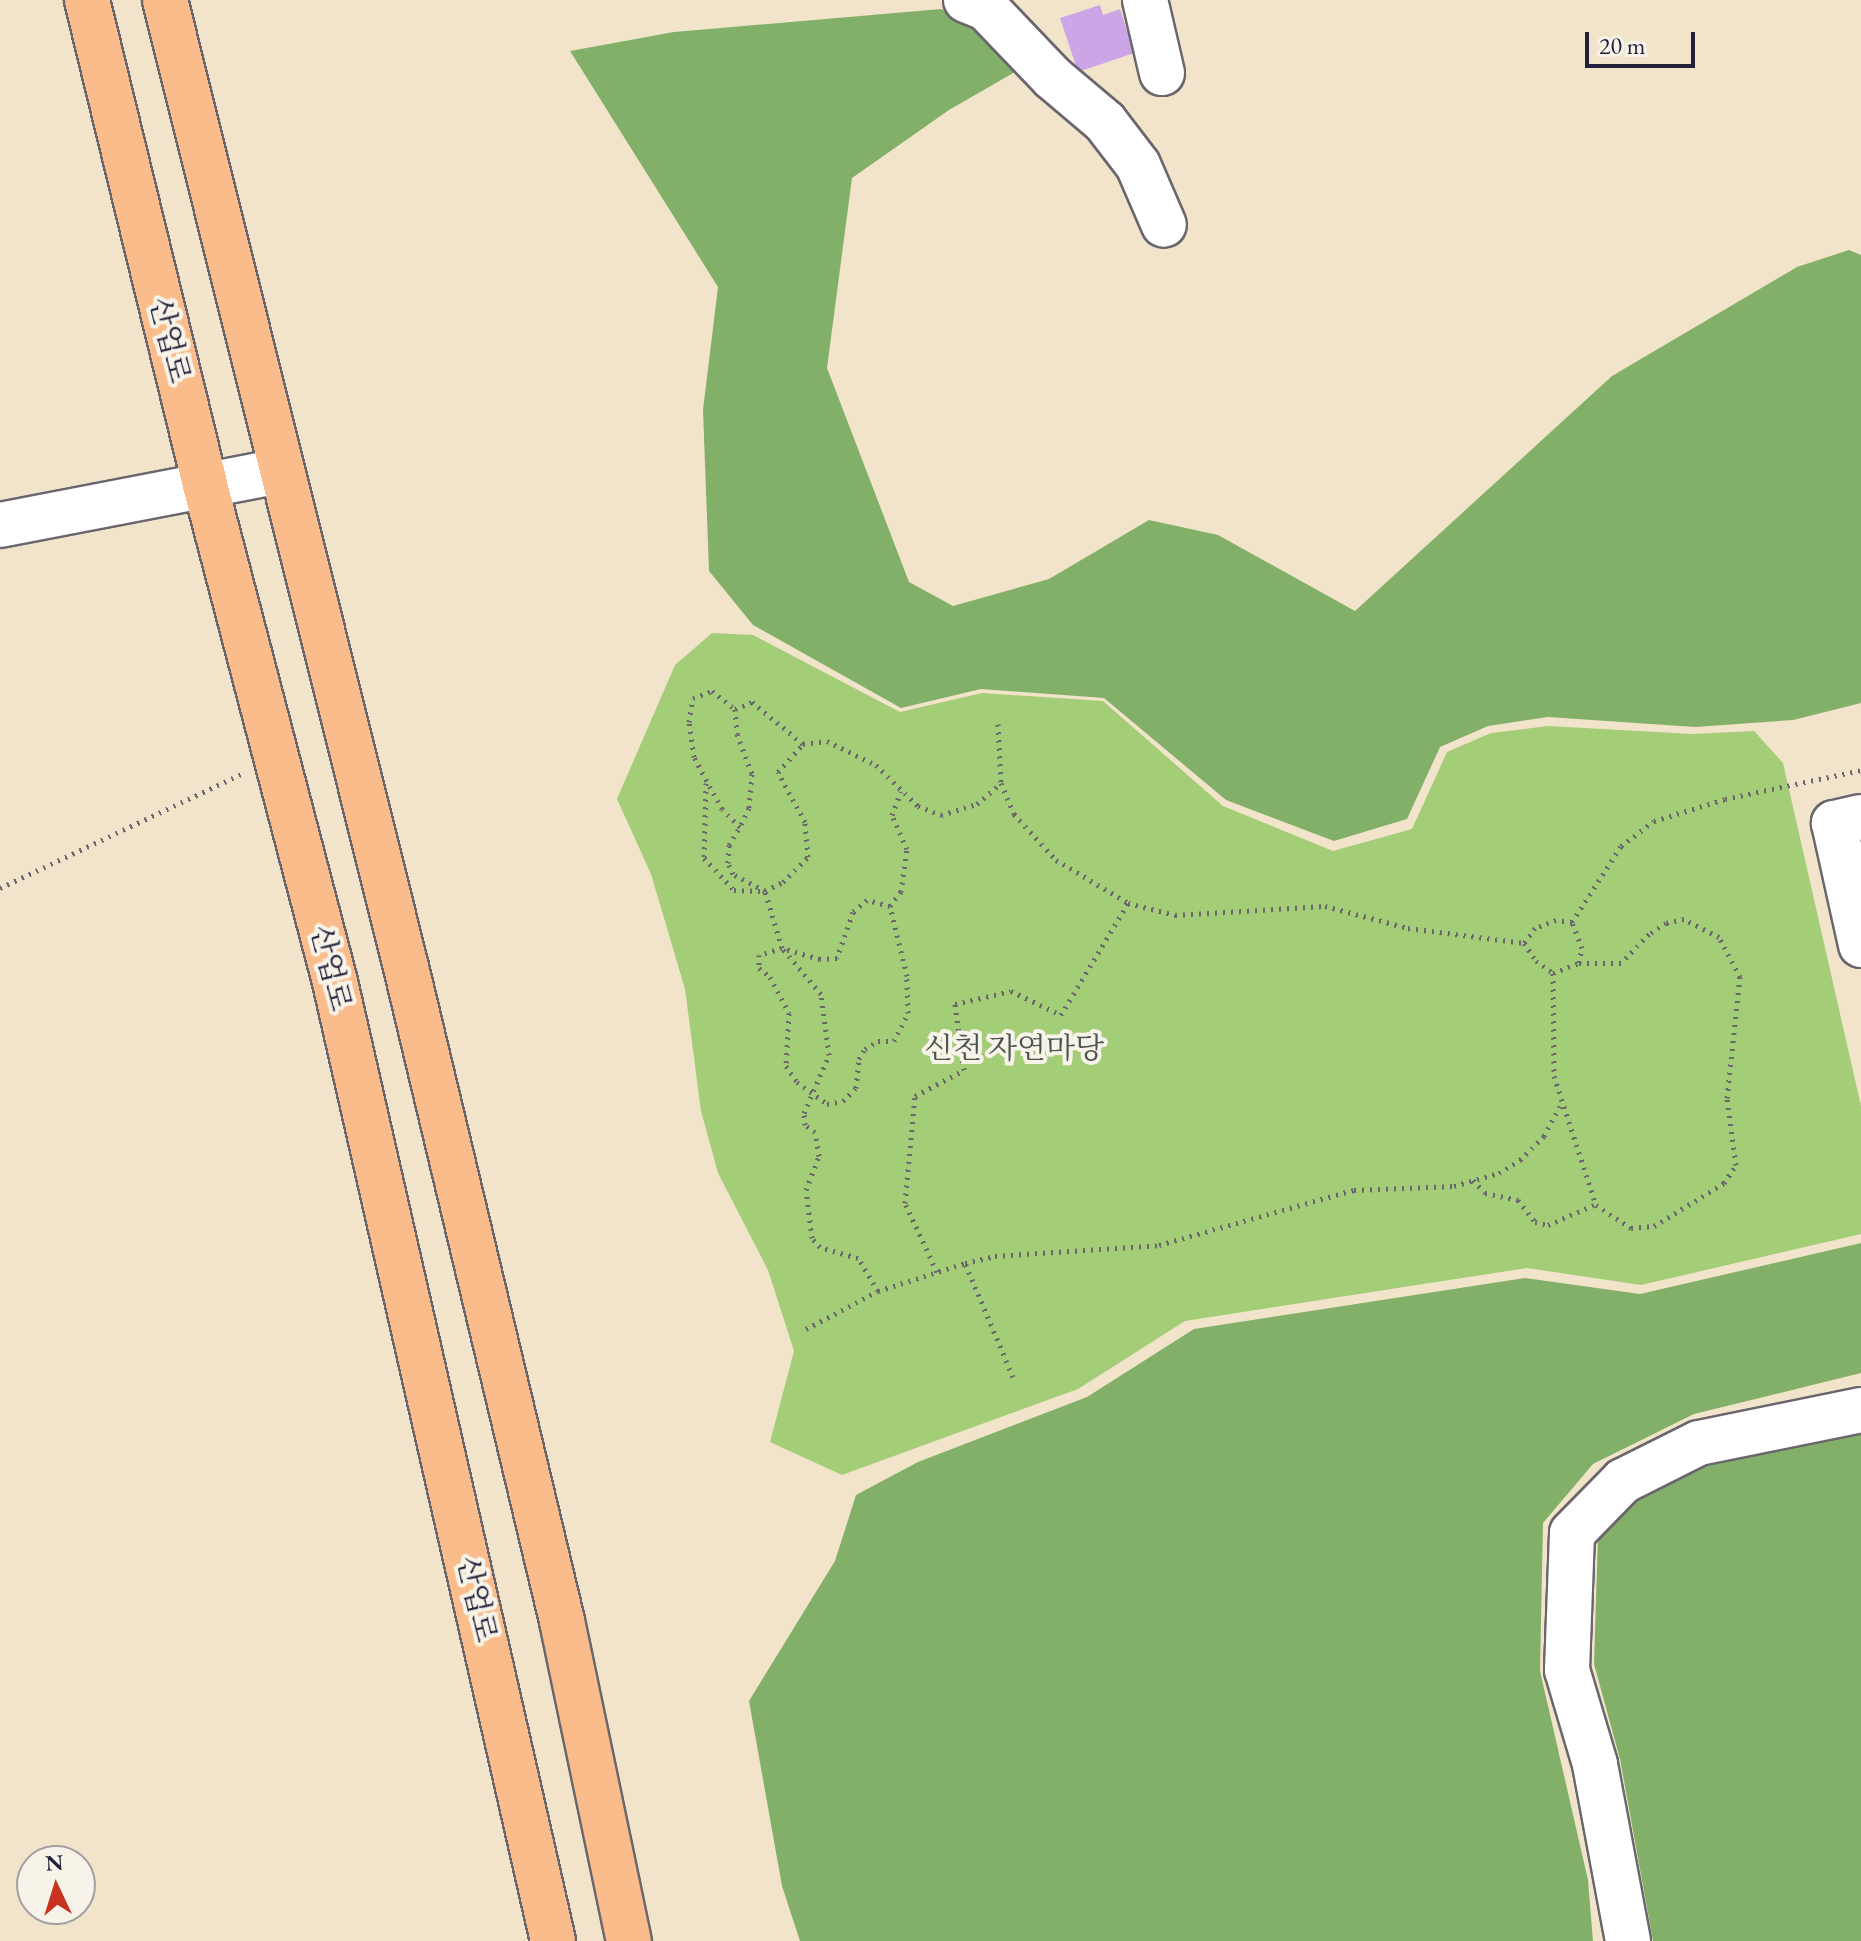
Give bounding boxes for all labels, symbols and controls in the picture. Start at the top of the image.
scale bar [1589,16,1699,66]
text: 20 m [1599,30,1646,61]
street label: 산업로 [142,293,198,387]
street label: 산업로 [303,921,359,1015]
park label: 신천 자연마당 [924,1030,1104,1066]
street label: 산업로 [450,1553,504,1645]
north arrow [16,1845,96,1925]
text: N [45,1847,64,1878]

